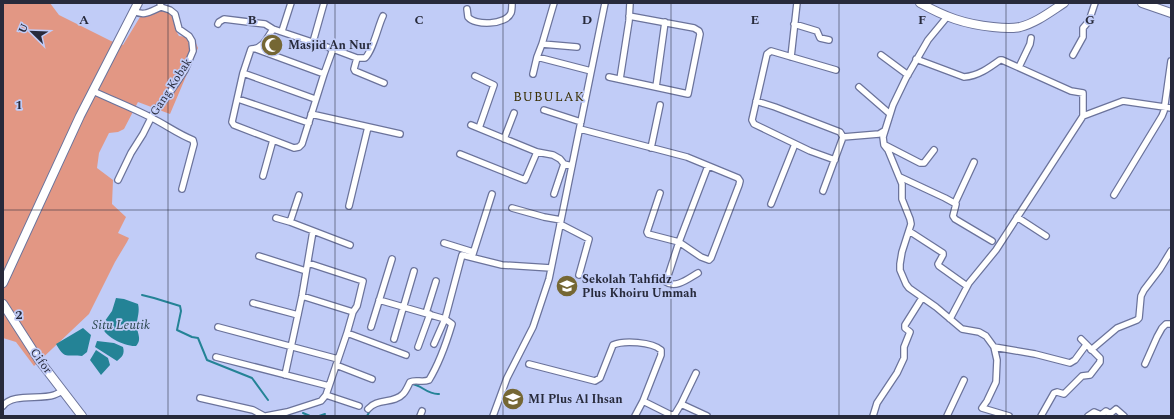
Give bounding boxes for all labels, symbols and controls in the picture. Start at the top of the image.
text: A [79,10,89,30]
text: B [247,10,257,30]
text: C [414,10,424,30]
text: D [582,10,592,30]
text: E [751,10,760,30]
text: F [918,10,926,30]
text: G [1085,10,1095,30]
north arrow [12,12,52,52]
text: U [14,21,33,36]
mosque icon: Masjid An Nur [259,32,285,58]
place label: Masjid An Nur [288,36,372,55]
street label: Gang Kobak [145,54,197,120]
district label: BUBULAK [513,87,585,107]
text: 1 [15,95,23,115]
place label: Sekolah Tahfidz Plus Khoiru Ummah [582,270,698,303]
school or university icon: Sekolah Tahfidz Plus Khoiru Ummah [554,273,580,299]
text: 2 [15,305,23,325]
water label: Situ Leutik [92,315,150,335]
street label: Cifor [25,344,57,378]
school or university icon: MI Plus Al Ihsan [500,386,526,412]
place label: MI Plus Al Ihsan [528,390,623,409]

